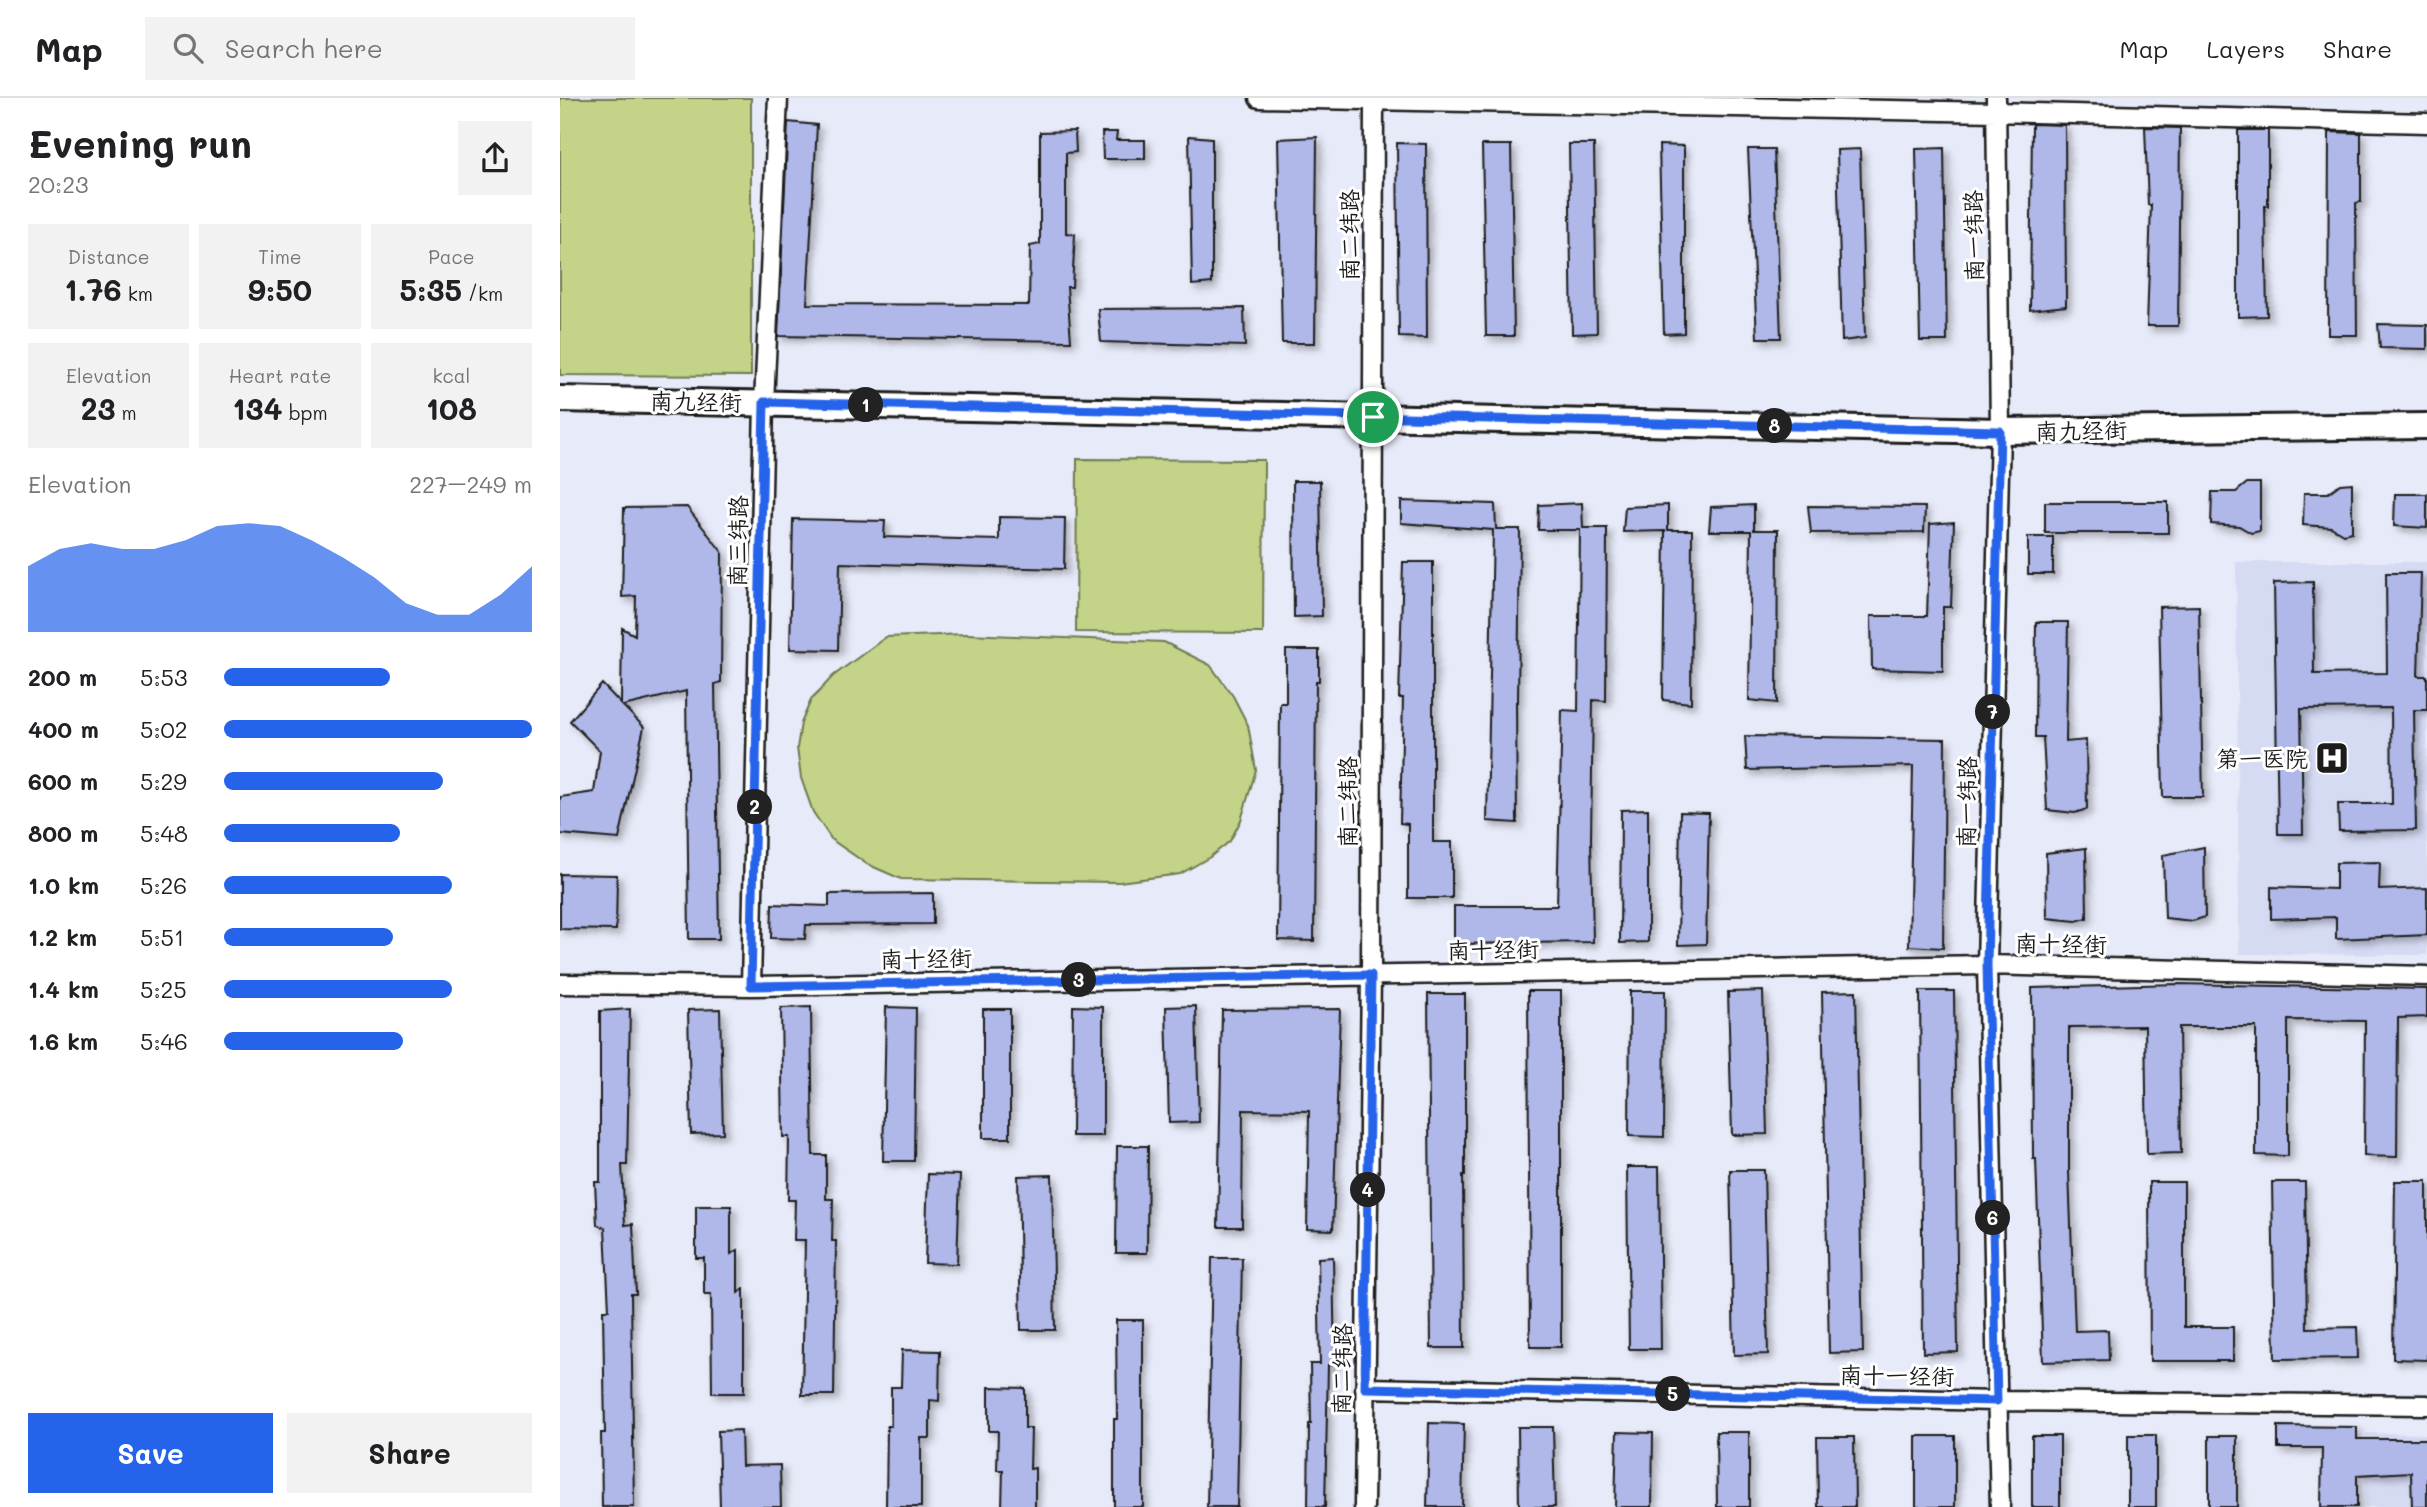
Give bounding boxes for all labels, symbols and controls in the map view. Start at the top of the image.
search box [145,17,635,80]
text: Map [35,27,103,70]
icon: search [169,29,207,67]
text: Search here [225,31,383,65]
text: Map [2120,33,2168,64]
text: Layers [2206,33,2285,64]
text: Share [2323,33,2392,64]
text: Evening run [28,118,252,168]
button: share [458,121,532,195]
text: 20:23 [28,169,88,199]
street label: 南二纬路 [1334,189,1364,281]
street label: 南一纬路 [1957,190,1989,282]
text: Distance [68,244,150,269]
text: Time [258,244,302,269]
text: Pace [428,244,475,269]
text: 1.76 [64,269,122,309]
text: 9:50 [248,269,312,309]
text: 5:35 [399,269,462,309]
text: km [122,281,153,306]
text: /km [462,281,503,306]
text: Elevation [66,363,151,388]
text: Heart rate [229,363,331,388]
text: kcal [432,363,470,388]
street label: 南九经街 [650,385,742,417]
pin [1343,387,1403,447]
text: 23 [81,388,115,428]
text: 134 [232,388,283,428]
text: 108 [426,388,477,428]
pin: 1 [848,388,884,422]
text: 1 [861,392,870,417]
icon: arrive [1354,398,1392,436]
text: m [115,400,137,425]
text: bpm [283,400,328,425]
pin: 8 [1758,408,1792,444]
text: 8 [1769,413,1780,438]
street label: 南九经街 [2035,414,2127,446]
text: Elevation [28,469,131,499]
text: 227–249 m [409,469,532,499]
street label: 南三纬路 [721,495,753,587]
text: 200 m [28,662,97,692]
text: 5:53 [140,662,187,692]
pin: 7 [1976,694,2010,730]
text: 7 [1987,699,1998,724]
text: 400 m [28,714,99,744]
text: 5:02 [140,714,188,744]
hospital icon: 第一医院 [2313,739,2351,777]
place label: 第一医院 [2216,743,2308,773]
street label: 南二纬路 [1332,756,1362,848]
street label: 南一纬路 [1950,756,1982,848]
text: 600 m [28,766,98,796]
text: 5:29 [140,766,187,796]
pin: 2 [738,790,772,824]
text: 2 [749,794,760,819]
text: 800 m [28,818,98,848]
text: 5:48 [140,818,188,848]
text: 1.0 km [28,870,99,900]
text: 5:26 [140,870,187,900]
text: 1.2 km [28,922,97,952]
text: 5:51 [140,922,184,952]
street label: 南十经街 [2015,927,2107,959]
street label: 南十经街 [1447,933,1539,965]
street label: 南十经街 [880,942,972,974]
pin: 3 [1062,962,1096,998]
text: 3 [1073,967,1084,992]
text: 1.4 km [28,974,99,1004]
text: 5:25 [140,974,187,1004]
text: 1.6 km [28,1026,98,1056]
text: 5:46 [140,1026,188,1056]
pin: 4 [1350,1172,1386,1208]
text: 4 [1361,1177,1374,1202]
pin: 6 [1976,1200,2010,1236]
text: 6 [1987,1205,1998,1230]
street label: 南二纬路 [1325,1323,1357,1415]
street label: 南十一经街 [1839,1359,1955,1391]
pin: 5 [1656,1376,1690,1412]
text: 5 [1667,1381,1678,1406]
button: Save [28,1413,273,1493]
button: Share [287,1413,532,1493]

